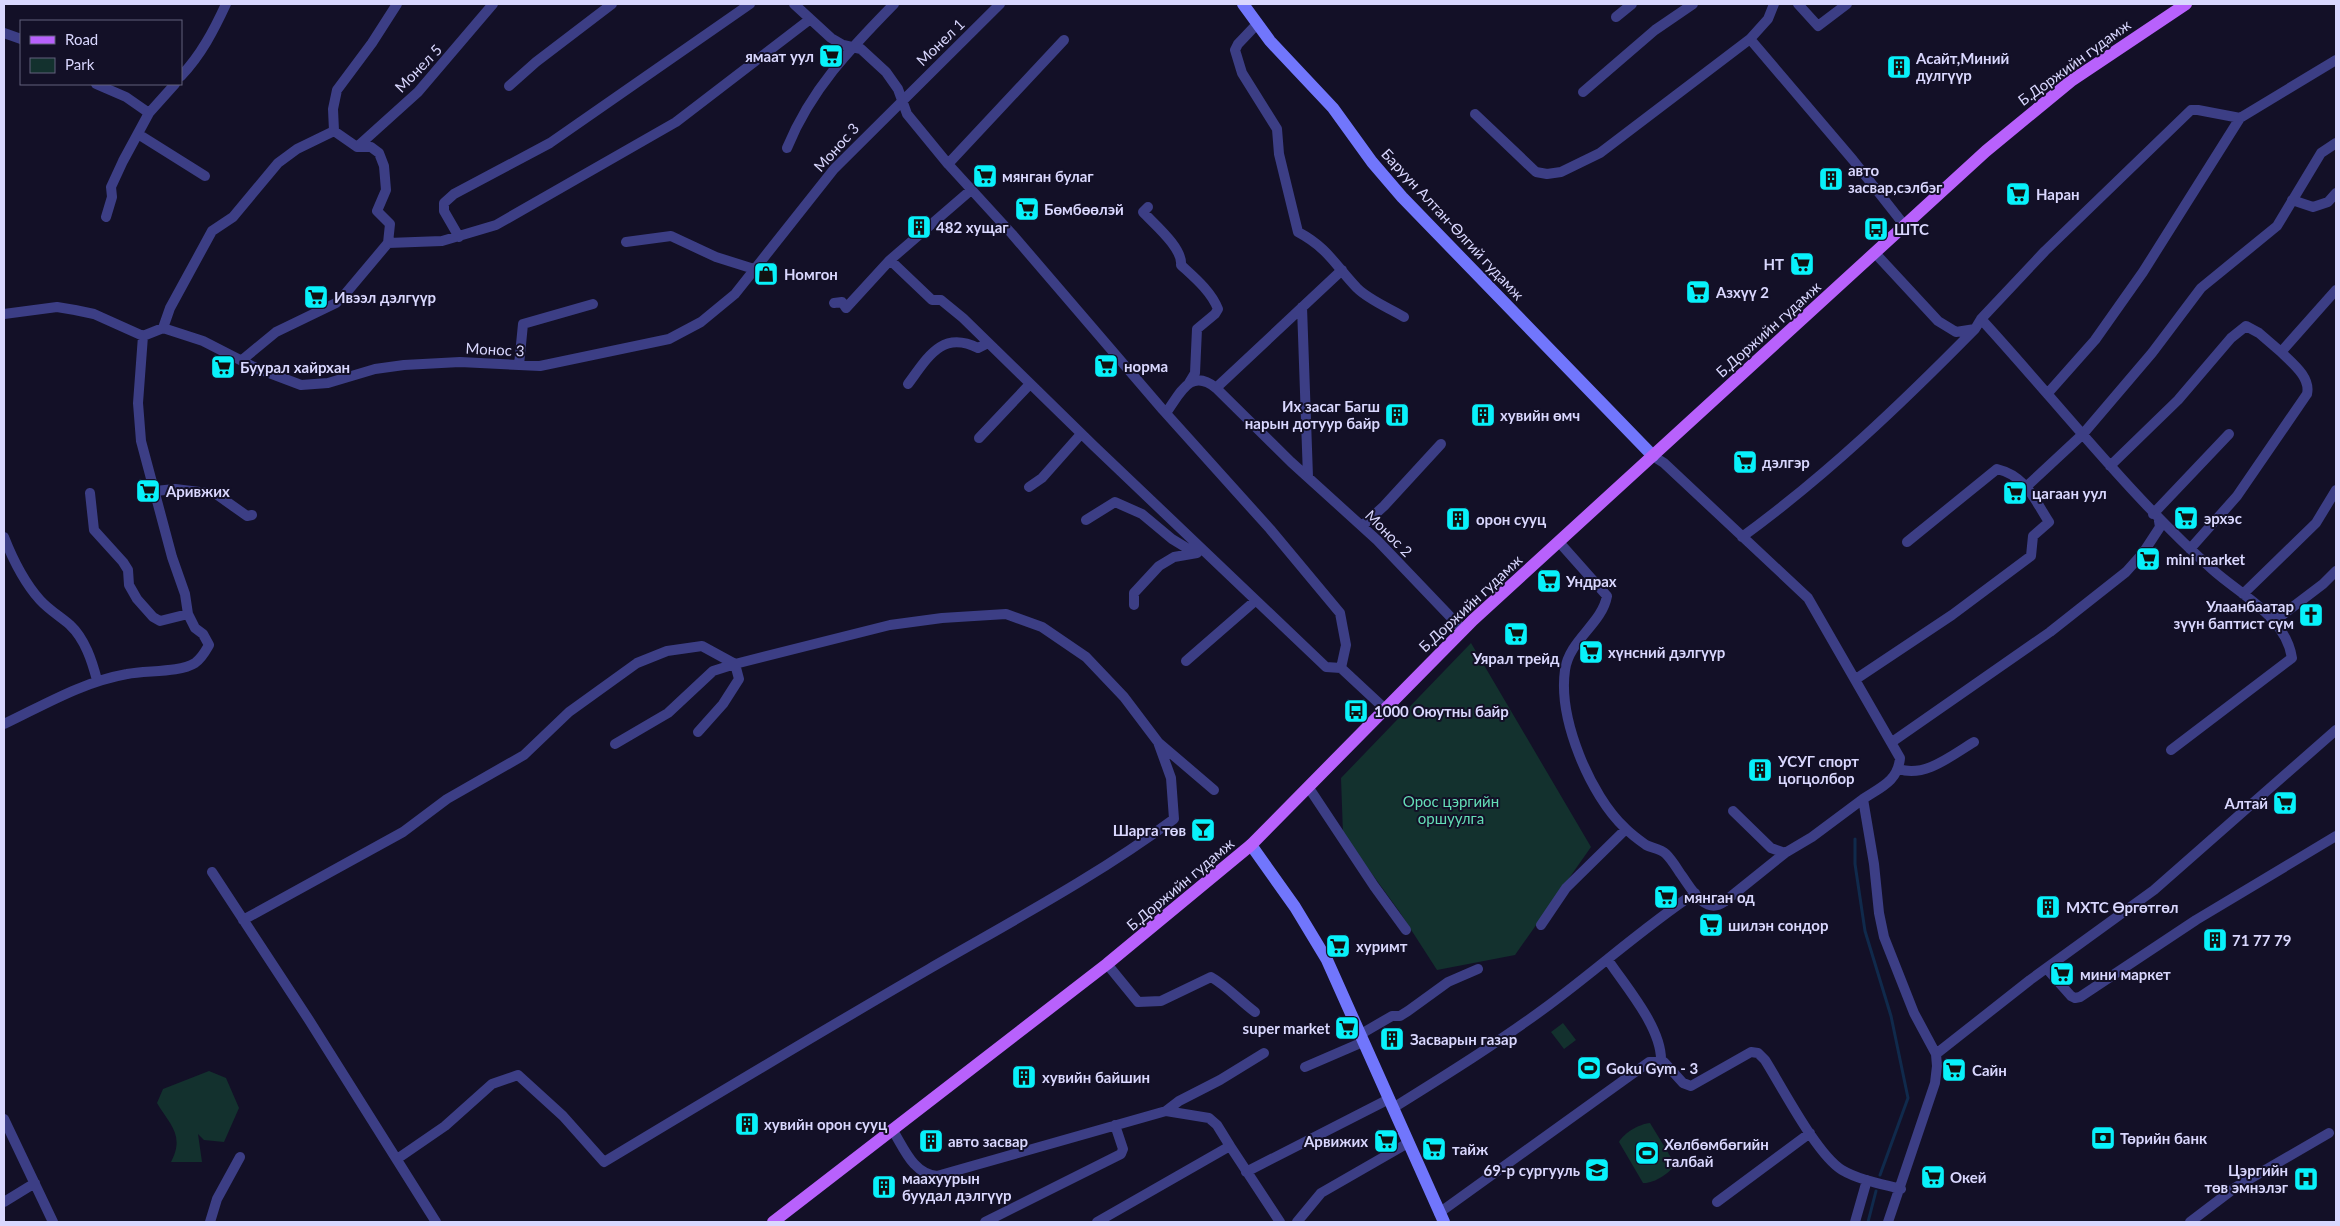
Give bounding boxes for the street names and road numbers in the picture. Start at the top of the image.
street label: Монел 1 [912,15,968,69]
street label: Б.Доржийн гудамж [2014,15,2134,109]
street label: Монел 5 [391,40,445,96]
street label: Монос 3 [810,119,862,175]
street label: Баруун Алтан-Өлгий гудамж [1378,145,1528,304]
street label: Б.Доржийн гудамж [1712,277,1824,381]
street label: Монос 3 [465,338,525,360]
street label: Монос 2 [1362,506,1416,560]
street label: Б.Доржийн гудамж [1415,550,1525,655]
street label: Б.Доржийн гудамж [1123,834,1237,934]

